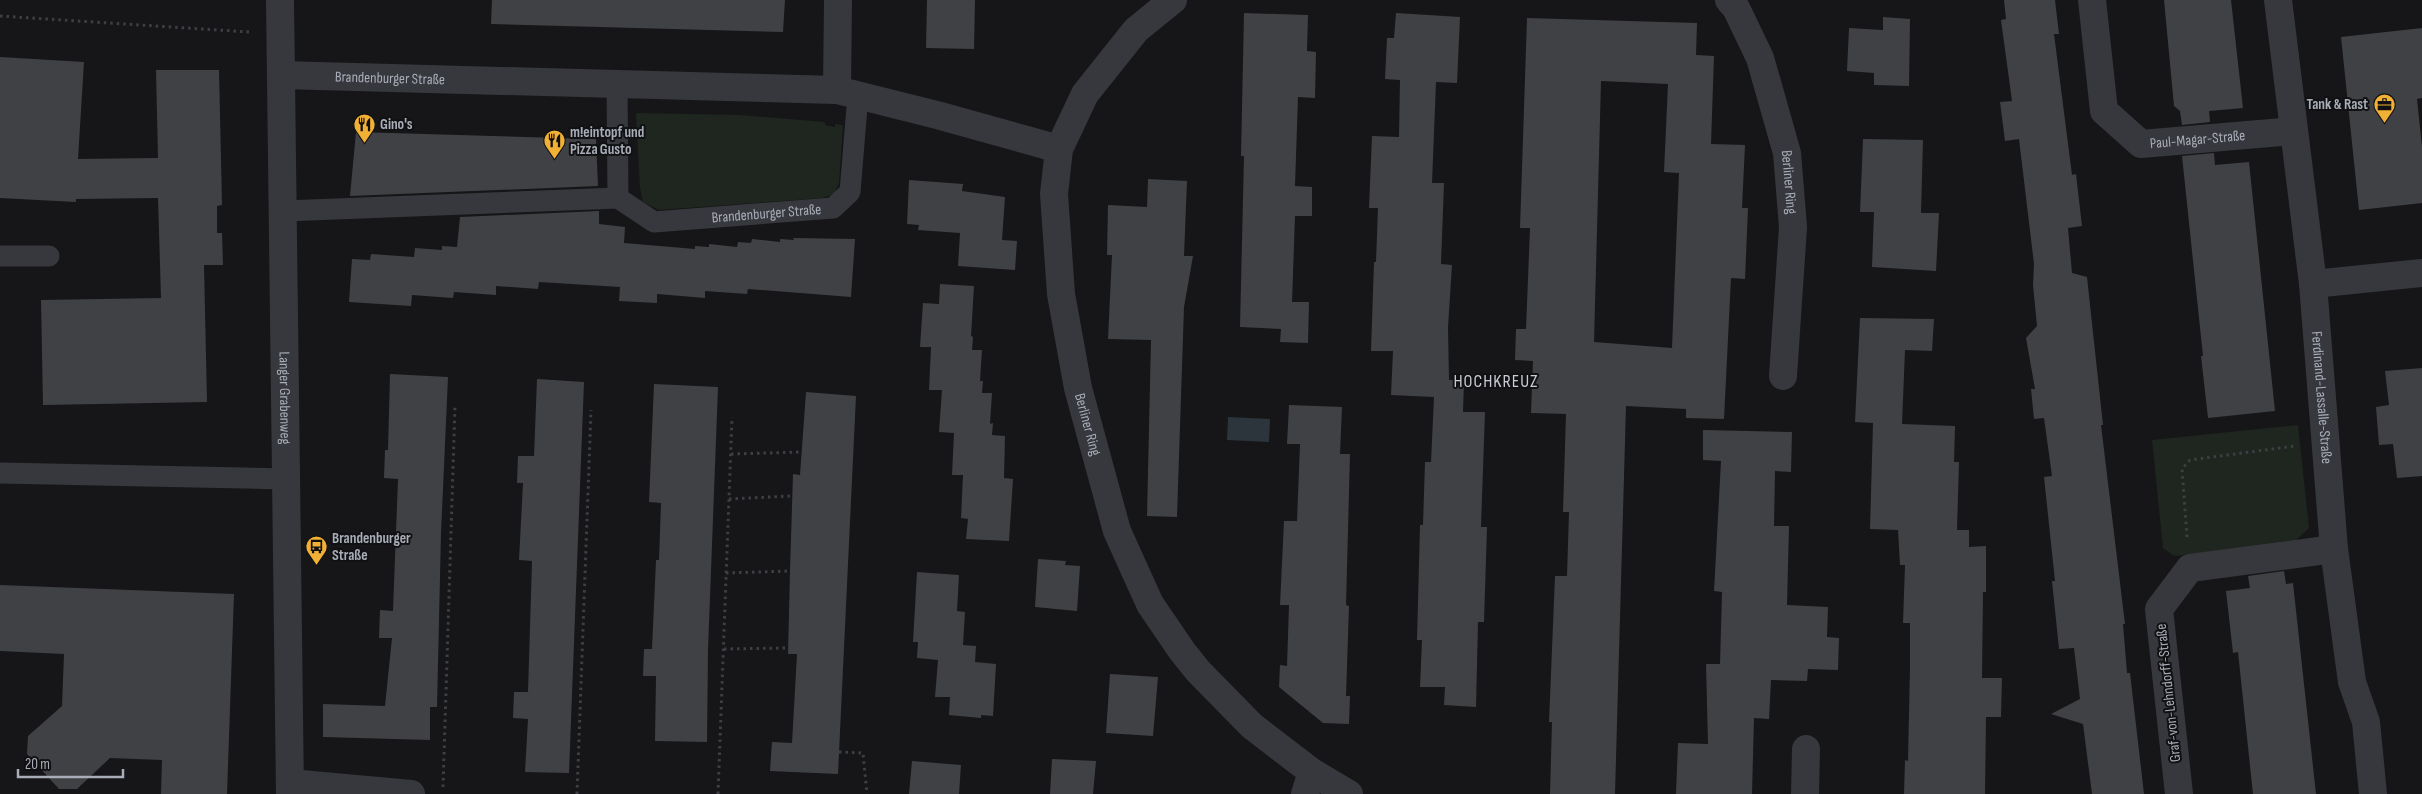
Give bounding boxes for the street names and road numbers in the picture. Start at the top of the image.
street label: Brandenburger Straße [335,67,445,89]
street label: Paul-Magar-Straße [2149,126,2246,153]
street label: Berliner Ring [1777,149,1801,215]
street label: Brandenburger Straße [711,200,822,227]
street label: Ferdinand-Lassalle-Straße [2307,330,2336,465]
street label: Langer Grabenweg [274,351,295,445]
street label: Berliner Ring [1070,391,1105,458]
street label: Graf-von-Lehndorff-Straße [2152,623,2185,763]

